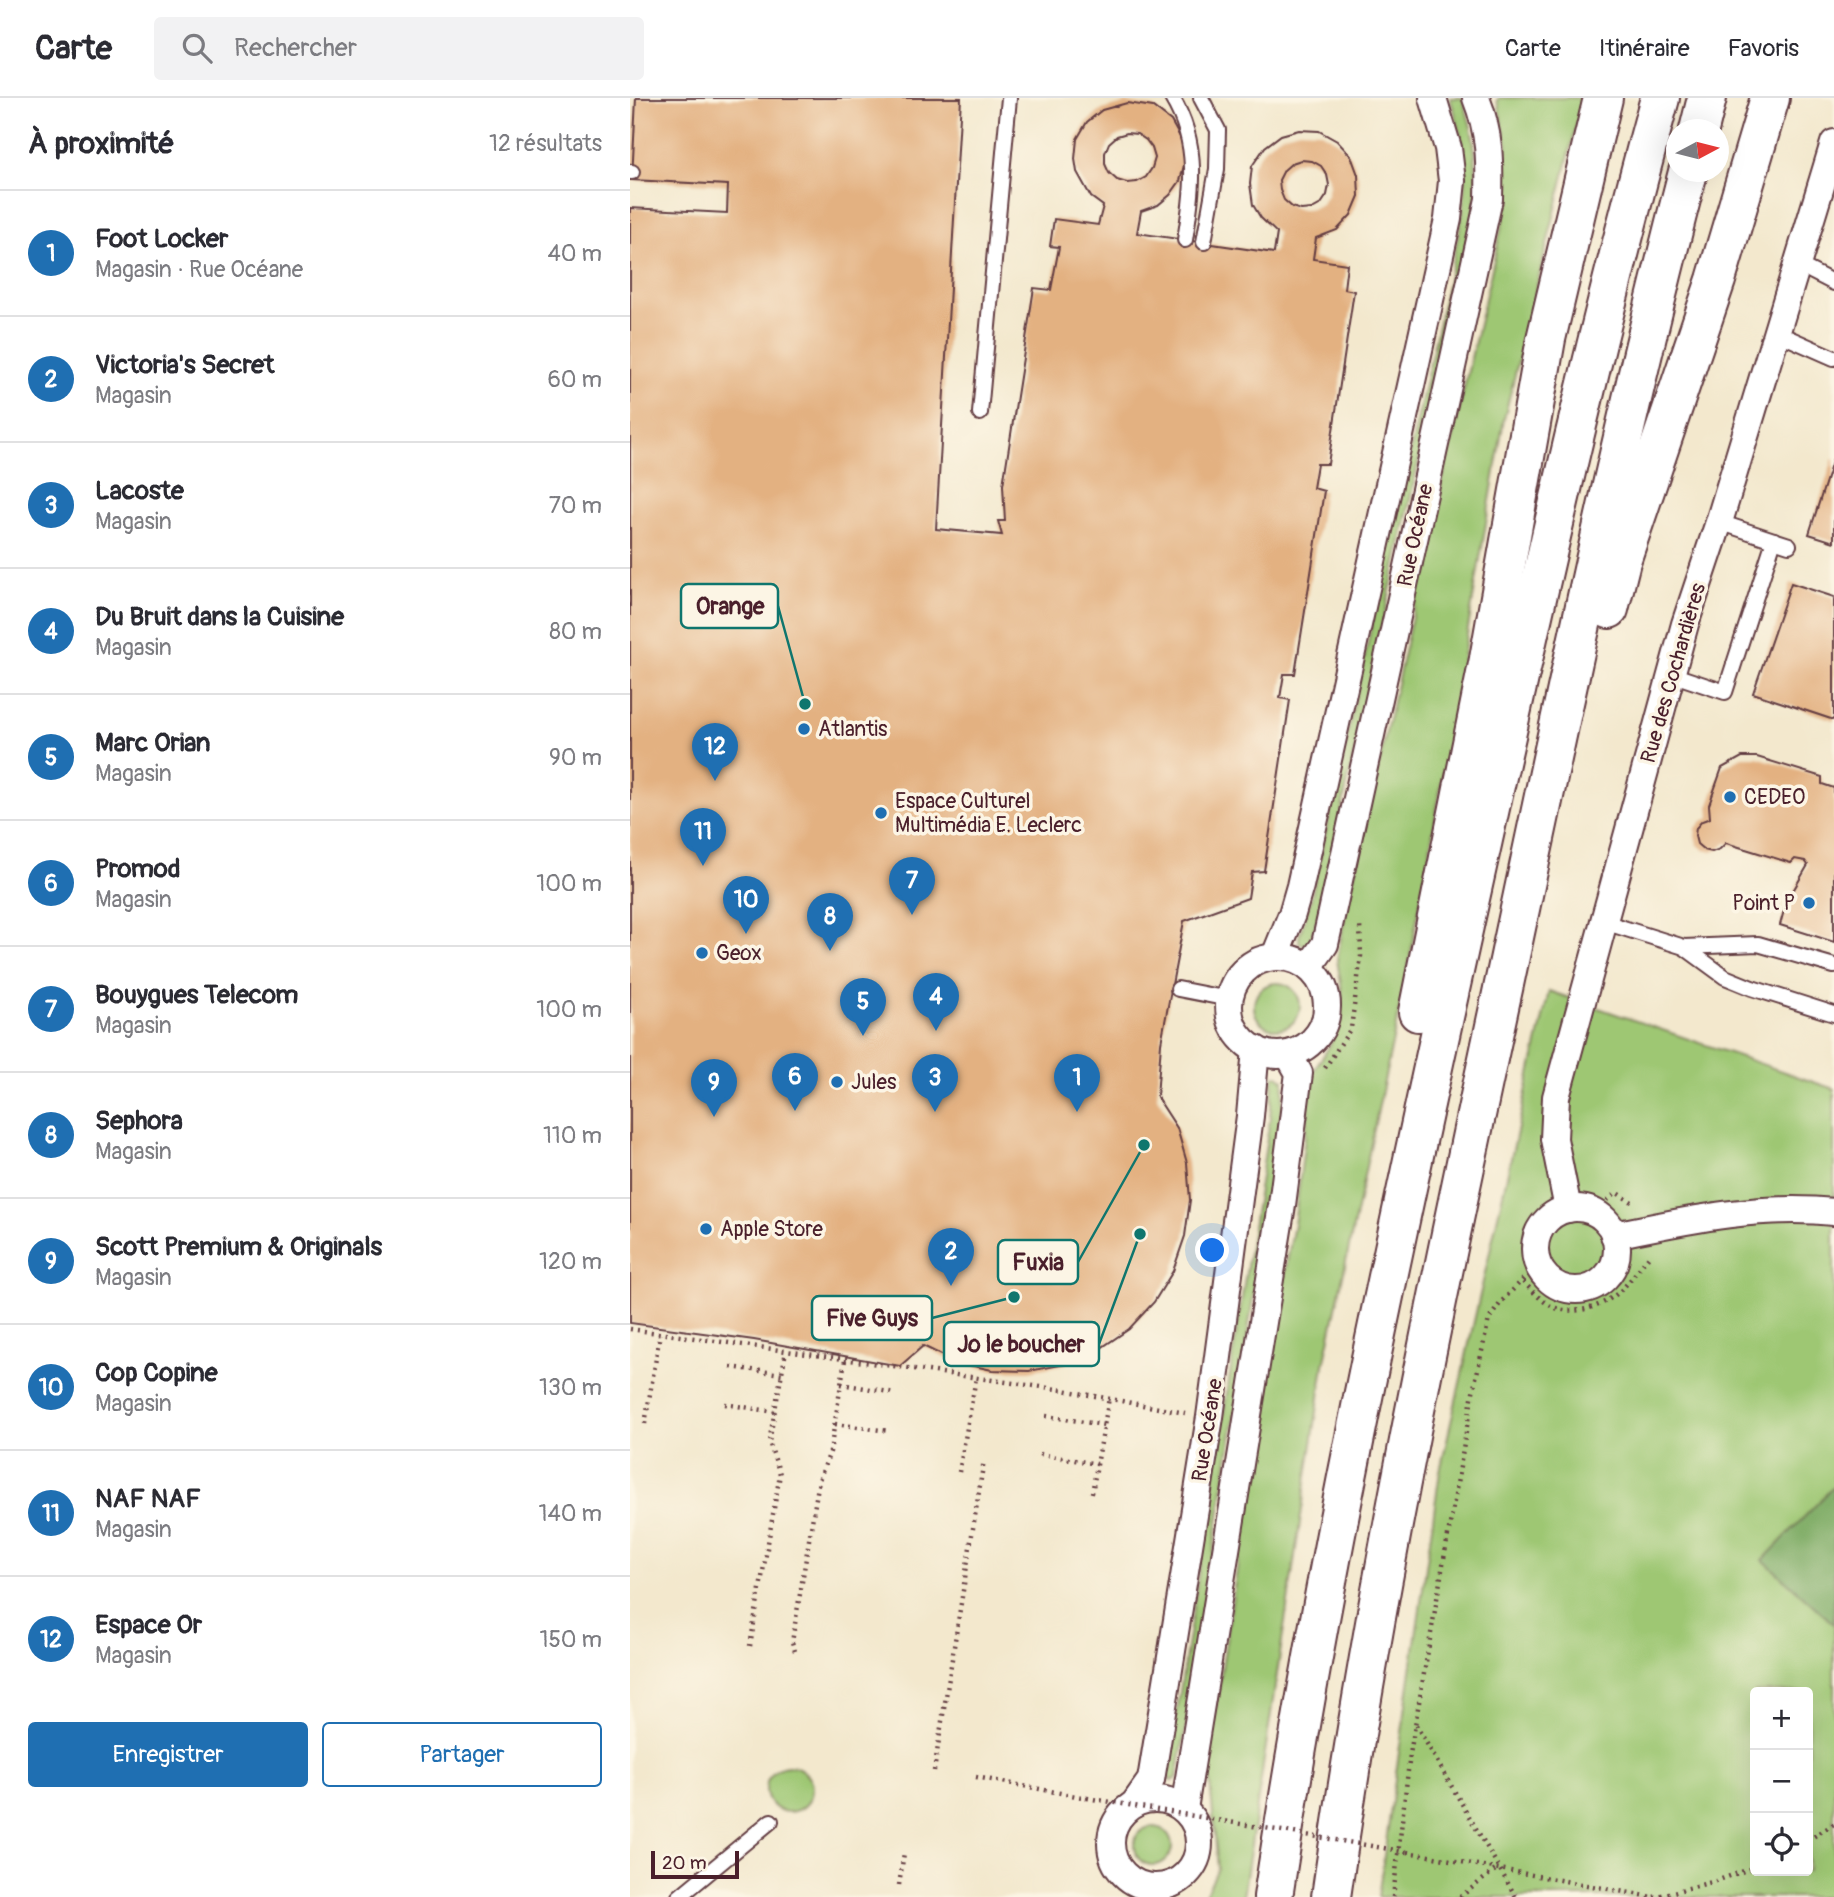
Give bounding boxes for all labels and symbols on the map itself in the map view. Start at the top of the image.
north arrow [1666,119,1729,182]
street label: Rue Océane [1391,481,1440,589]
street label: Rue des Cochardières [1635,579,1712,766]
callout: Orange [681,584,778,628]
text: Orange [696,592,765,621]
place label: Atlantis [818,716,888,743]
marker: Atlantis [796,721,812,737]
pin: 12 [692,723,738,781]
place label: CEDEO [1744,784,1805,811]
place label: Espace Culturel Multimédia E. Leclerc [895,788,1082,839]
marker: CEDEO [1722,789,1738,805]
marker: Espace Culturel Multimédia E. Leclerc [873,805,889,821]
pin: 11 [680,808,726,866]
pin: 7 [889,857,935,915]
pin: 10 [723,876,769,934]
place label: Point P [1732,890,1795,917]
pin: 8 [807,893,853,951]
marker: Point P [1801,895,1817,911]
place label: Geox [716,940,762,967]
marker: Geox [694,945,710,961]
pin: 4 [913,973,959,1031]
pin: 5 [840,978,886,1036]
pin: 6 [772,1053,818,1111]
pin: 3 [912,1054,958,1112]
pin: 1 [1054,1054,1100,1112]
pin: 9 [691,1059,737,1117]
place label: Jules [851,1069,897,1096]
marker: Jules [829,1074,845,1090]
place label: Apple Store [720,1216,823,1243]
marker: Apple Store [698,1221,714,1237]
pin: 2 [928,1228,974,1286]
your location [1195,1233,1229,1267]
callout: Fuxia [998,1240,1078,1284]
text: Fuxia [1012,1248,1064,1277]
callout: Five Guys [812,1296,932,1340]
text: Five Guys [826,1304,919,1333]
callout: Jo le boucher [944,1322,1099,1366]
text: Jo le boucher [957,1330,1085,1359]
street label: Rue Océane [1186,1376,1229,1484]
scale bar [651,1848,738,1880]

